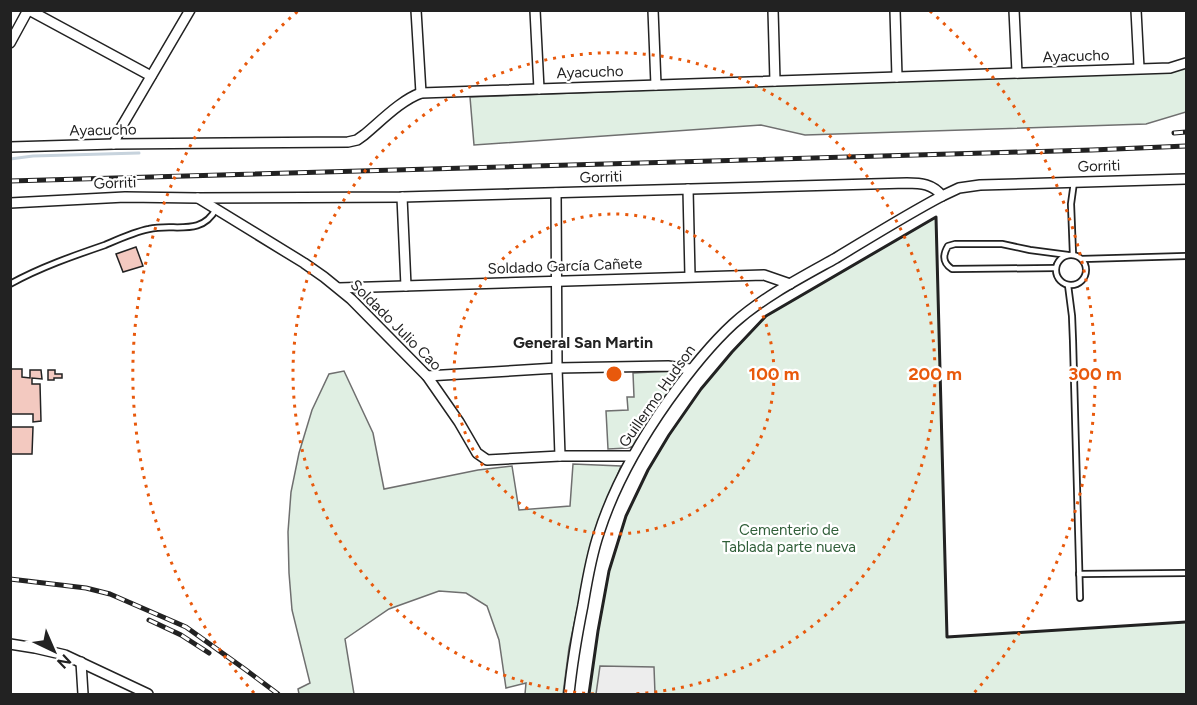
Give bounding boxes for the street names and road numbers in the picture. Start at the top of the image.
street label: Ayacucho [1042,46,1110,66]
street label: Ayacucho [556,62,624,82]
street label: Ayacucho [69,120,137,140]
street label: Gorriti [1077,156,1121,176]
street label: Gorriti [579,167,623,187]
street label: Gorriti [93,173,137,193]
street label: Soldado García Cañete [487,254,643,278]
street label: Soldado Julio Cao [347,276,445,374]
street label: Guillermo Hudson [615,341,699,451]

